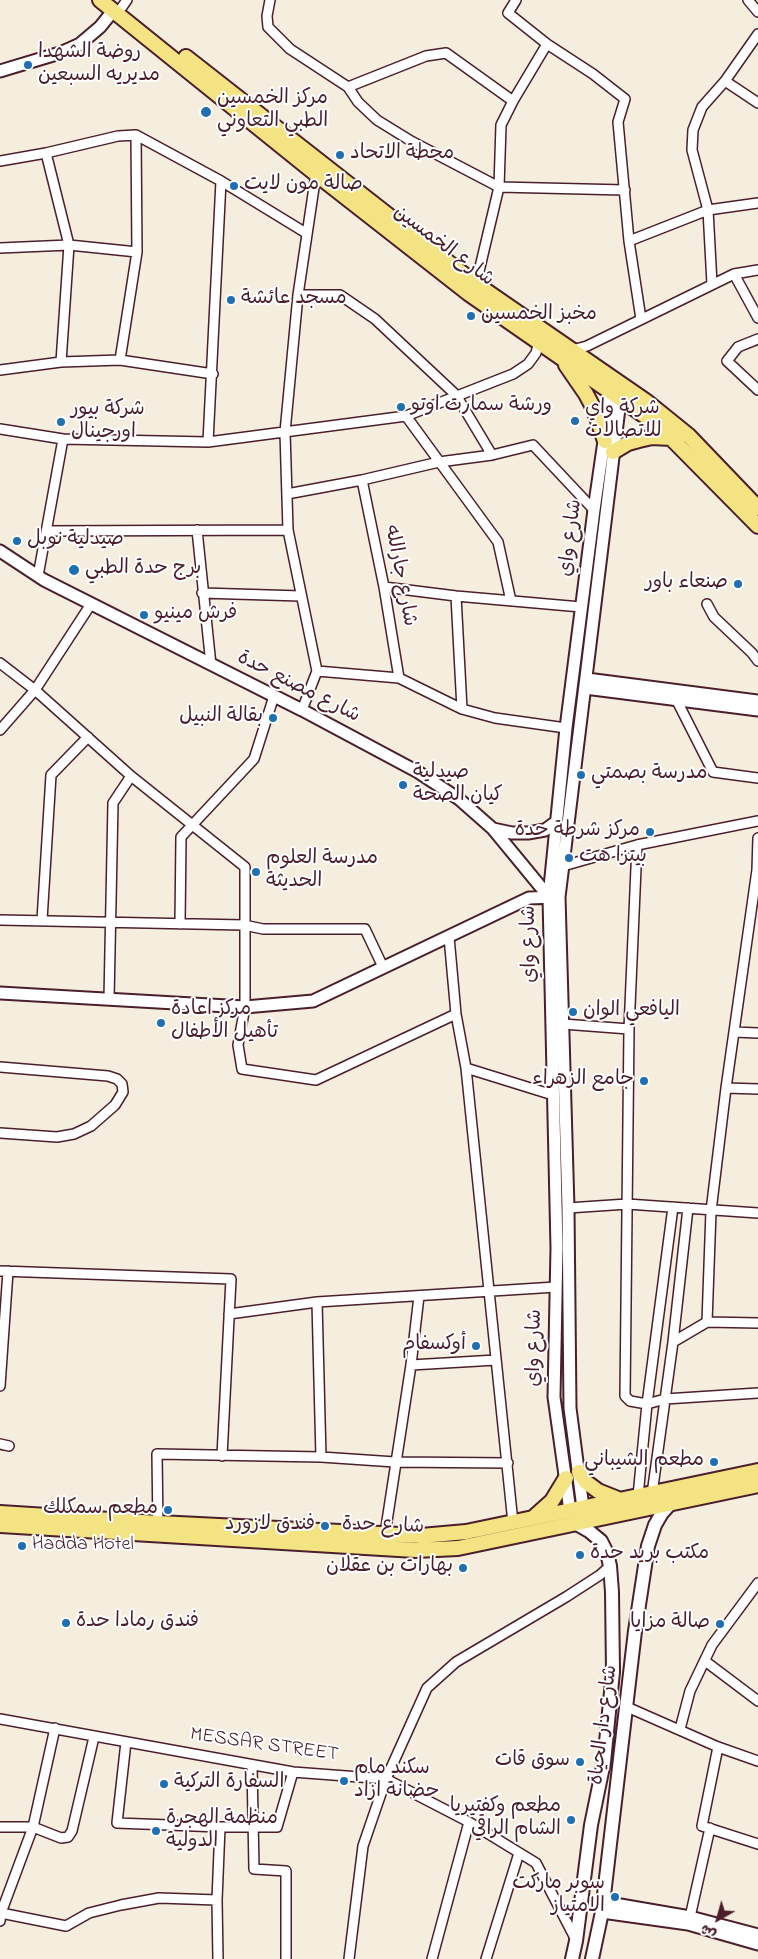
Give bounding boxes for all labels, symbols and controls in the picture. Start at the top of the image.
place label: روضة الشهدا مديريه السبعين [38,42,160,89]
marker: روضة الشهدا مديريه السبعين [22,59,34,71]
place label: مركز الخمسين الطبي التعاوني [217,88,328,135]
marker: مركز الخمسين الطبي التعاوني [199,105,213,119]
place label: محطة الاتحاد [350,143,454,167]
marker: محطة الاتحاد [334,149,346,161]
place label: صالة مون لايت [244,174,363,198]
marker: صالة مون لايت [228,180,240,192]
street label: شارع الخمسين [388,201,498,293]
place label: مسجد عائشة [241,288,347,312]
marker: مسجد عائشة [225,294,237,306]
place label: مخبز الخمسين [481,304,597,328]
marker: مخبز الخمسين [465,310,477,322]
place label: ورشة سمارت اوتو [411,395,552,419]
place label: شركة واي للاتصالات [585,398,662,445]
place label: شركة بيور اورجينال [71,399,145,446]
marker: ورشة سمارت اوتو [395,401,407,413]
marker: شركة واي للاتصالات [569,415,581,427]
marker: شركة بيور اورجينال [55,416,67,428]
street label: شارع واي [555,498,589,578]
street label: شارع جارالله [377,523,421,629]
place label: صيدلية نوبل [27,529,124,553]
marker: صيدلية نوبل [11,535,23,547]
place label: برج حدة الطبي [85,558,201,582]
marker: برج حدة الطبي [67,563,81,577]
place label: صنعاء باور [645,572,728,596]
marker: صنعاء باور [732,578,744,590]
place label: فرش مينيو [154,603,237,627]
marker: فرش مينيو [138,609,150,621]
street label: شارع مصنع حدة [233,647,363,729]
place label: بقالة النبيل [179,706,263,730]
marker: بقالة النبيل [267,712,279,724]
place label: صيدلية كيان الصحة [413,762,503,809]
place label: مدرسة بصمتي [591,763,708,787]
marker: مدرسة بصمتي [575,769,587,781]
marker: صيدلية كيان الصحة [397,779,409,791]
place label: مركز شرطة حدة [515,820,640,844]
marker: مركز شرطة حدة [644,826,656,838]
place label: بيتزا هت [579,846,647,870]
place label: مدرسة العلوم الحديثة [266,848,378,895]
marker: بيتزا هت [563,852,575,864]
marker: مدرسة العلوم الحديثة [250,866,262,878]
street label: شارع واي [518,905,544,983]
place label: مركز اعادة تأهيل الأطفال [171,999,278,1046]
place label: اليافعي الوان [583,1000,680,1024]
marker: اليافعي الوان [567,1006,579,1018]
marker: مركز اعادة تأهيل الأطفال [155,1017,167,1029]
place label: جامع الزهراء [532,1069,634,1093]
marker: جامع الزهراء [638,1075,650,1087]
street label: شارع واي [523,1309,549,1387]
place label: أوكسفام [402,1334,466,1358]
marker: أوكسفام [470,1340,482,1352]
place label: مطعم الشيباني [584,1450,704,1474]
marker: مطعم الشيباني [708,1456,720,1468]
place label: مطعم سمكلك [43,1498,158,1522]
marker: مطعم سمكلك [162,1504,174,1516]
place label: فندق لازورد [225,1514,315,1538]
street label: شارع حدة [341,1514,425,1540]
marker: فندق لازورد [319,1520,331,1532]
place label: Hadda Hotel [32,1534,134,1558]
marker: Hadda Hotel [16,1540,28,1552]
place label: مكتب بريد حدة [590,1543,709,1567]
marker: مكتب بريد حدة [574,1549,586,1561]
place label: بهارات بن عقلان [326,1556,453,1580]
marker: بهارات بن عقلان [457,1562,469,1574]
place label: فندق رمادا حدة [76,1611,199,1635]
place label: صالة مزايا [630,1612,710,1636]
marker: فندق رمادا حدة [60,1617,72,1629]
marker: صالة مزايا [714,1618,726,1630]
street label: شارع دار الحياة [586,1664,624,1786]
street label: MESSAR STREET [188,1724,340,1768]
place label: سوق قات [495,1750,570,1774]
marker: سوق قات [574,1756,586,1768]
place label: سكند مام حضانة ازاد [354,1758,439,1805]
place label: السفارة التركية [174,1772,284,1796]
marker: سكند مام حضانة ازاد [338,1775,350,1787]
marker: السفارة التركية [158,1778,170,1790]
place label: مطعم وكفتيريا الشام الراقي [450,1796,561,1843]
place label: منظمة الهجرة الدولية [166,1808,278,1855]
marker: مطعم وكفتيريا الشام الراقي [565,1814,577,1826]
marker: منظمة الهجرة الدولية [150,1825,162,1837]
place label: سوبر ماركت الامتياز [512,1873,605,1920]
marker: سوبر ماركت الامتياز [609,1891,621,1903]
north arrow [693,1894,743,1944]
text: ش [696,1918,721,1944]

